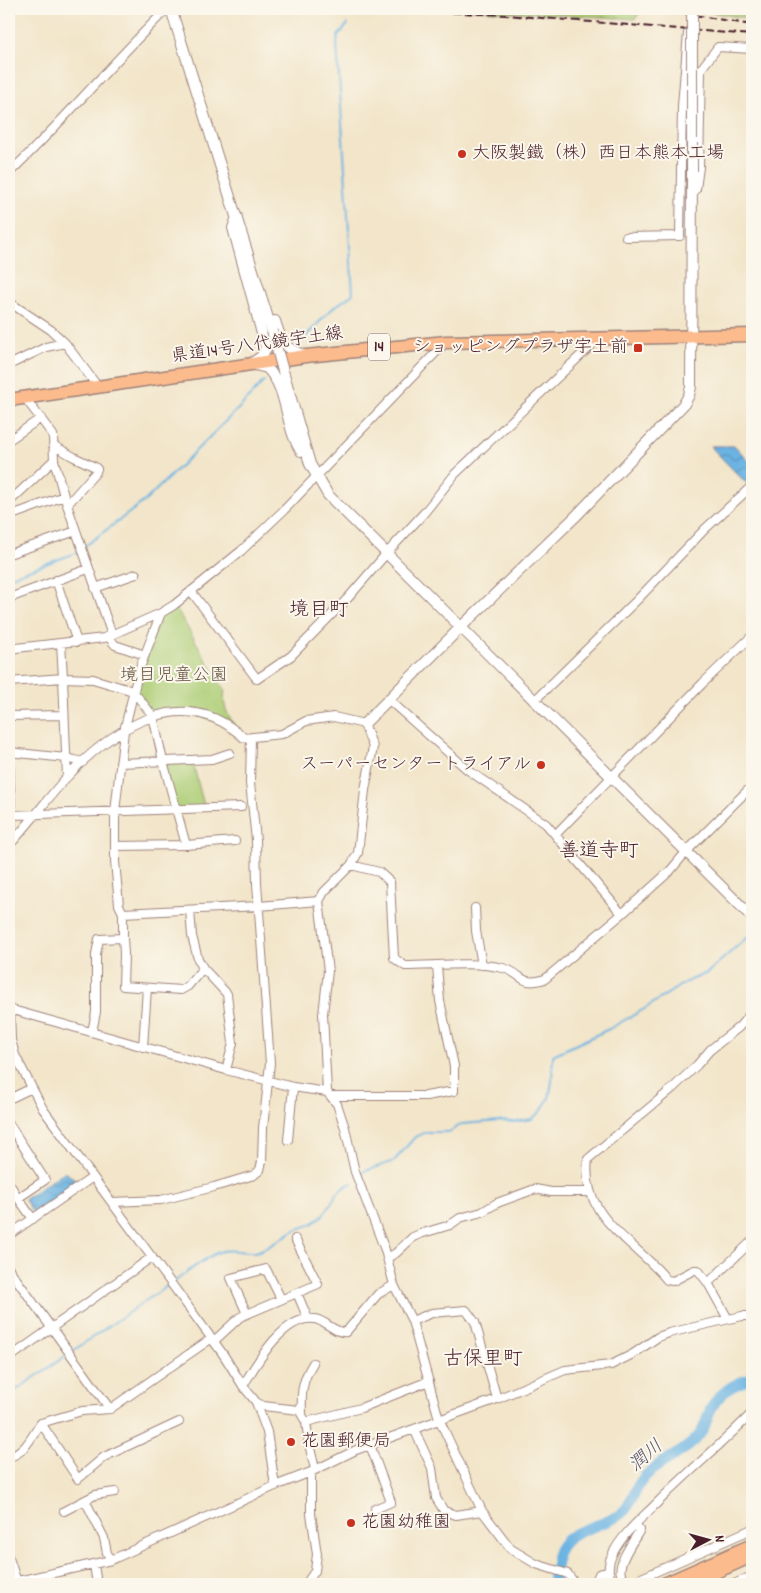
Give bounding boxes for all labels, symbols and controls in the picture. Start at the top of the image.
place label: 大阪製鐵（株）西日本熊本工場 [472,142,724,167]
marker: 大阪製鐵（株）西日本熊本工場 [456,148,468,160]
street label: 県道14号八代鏡宇土線 [169,322,345,370]
road number: 14 [368,334,390,361]
place label: ショッピングプラザ宇土前 [413,336,628,361]
marker: ショッピングプラザ宇土前 [632,342,644,354]
district label: 境目町 [289,597,349,625]
park label: 境目児童公園 [120,664,228,689]
place label: スーパーセンタートライアル [300,753,531,778]
marker: スーパーセンタートライアル [535,759,547,771]
district label: 善道寺町 [559,838,639,866]
district label: 古保里町 [443,1346,523,1374]
place label: 花園郵便局 [301,1430,391,1455]
water label: 潤川 [624,1434,670,1480]
marker: 花園郵便局 [285,1436,297,1448]
place label: 花園幼稚園 [361,1511,451,1536]
north arrow [684,1516,734,1566]
marker: 花園幼稚園 [345,1517,357,1529]
text: N [709,1534,729,1543]

